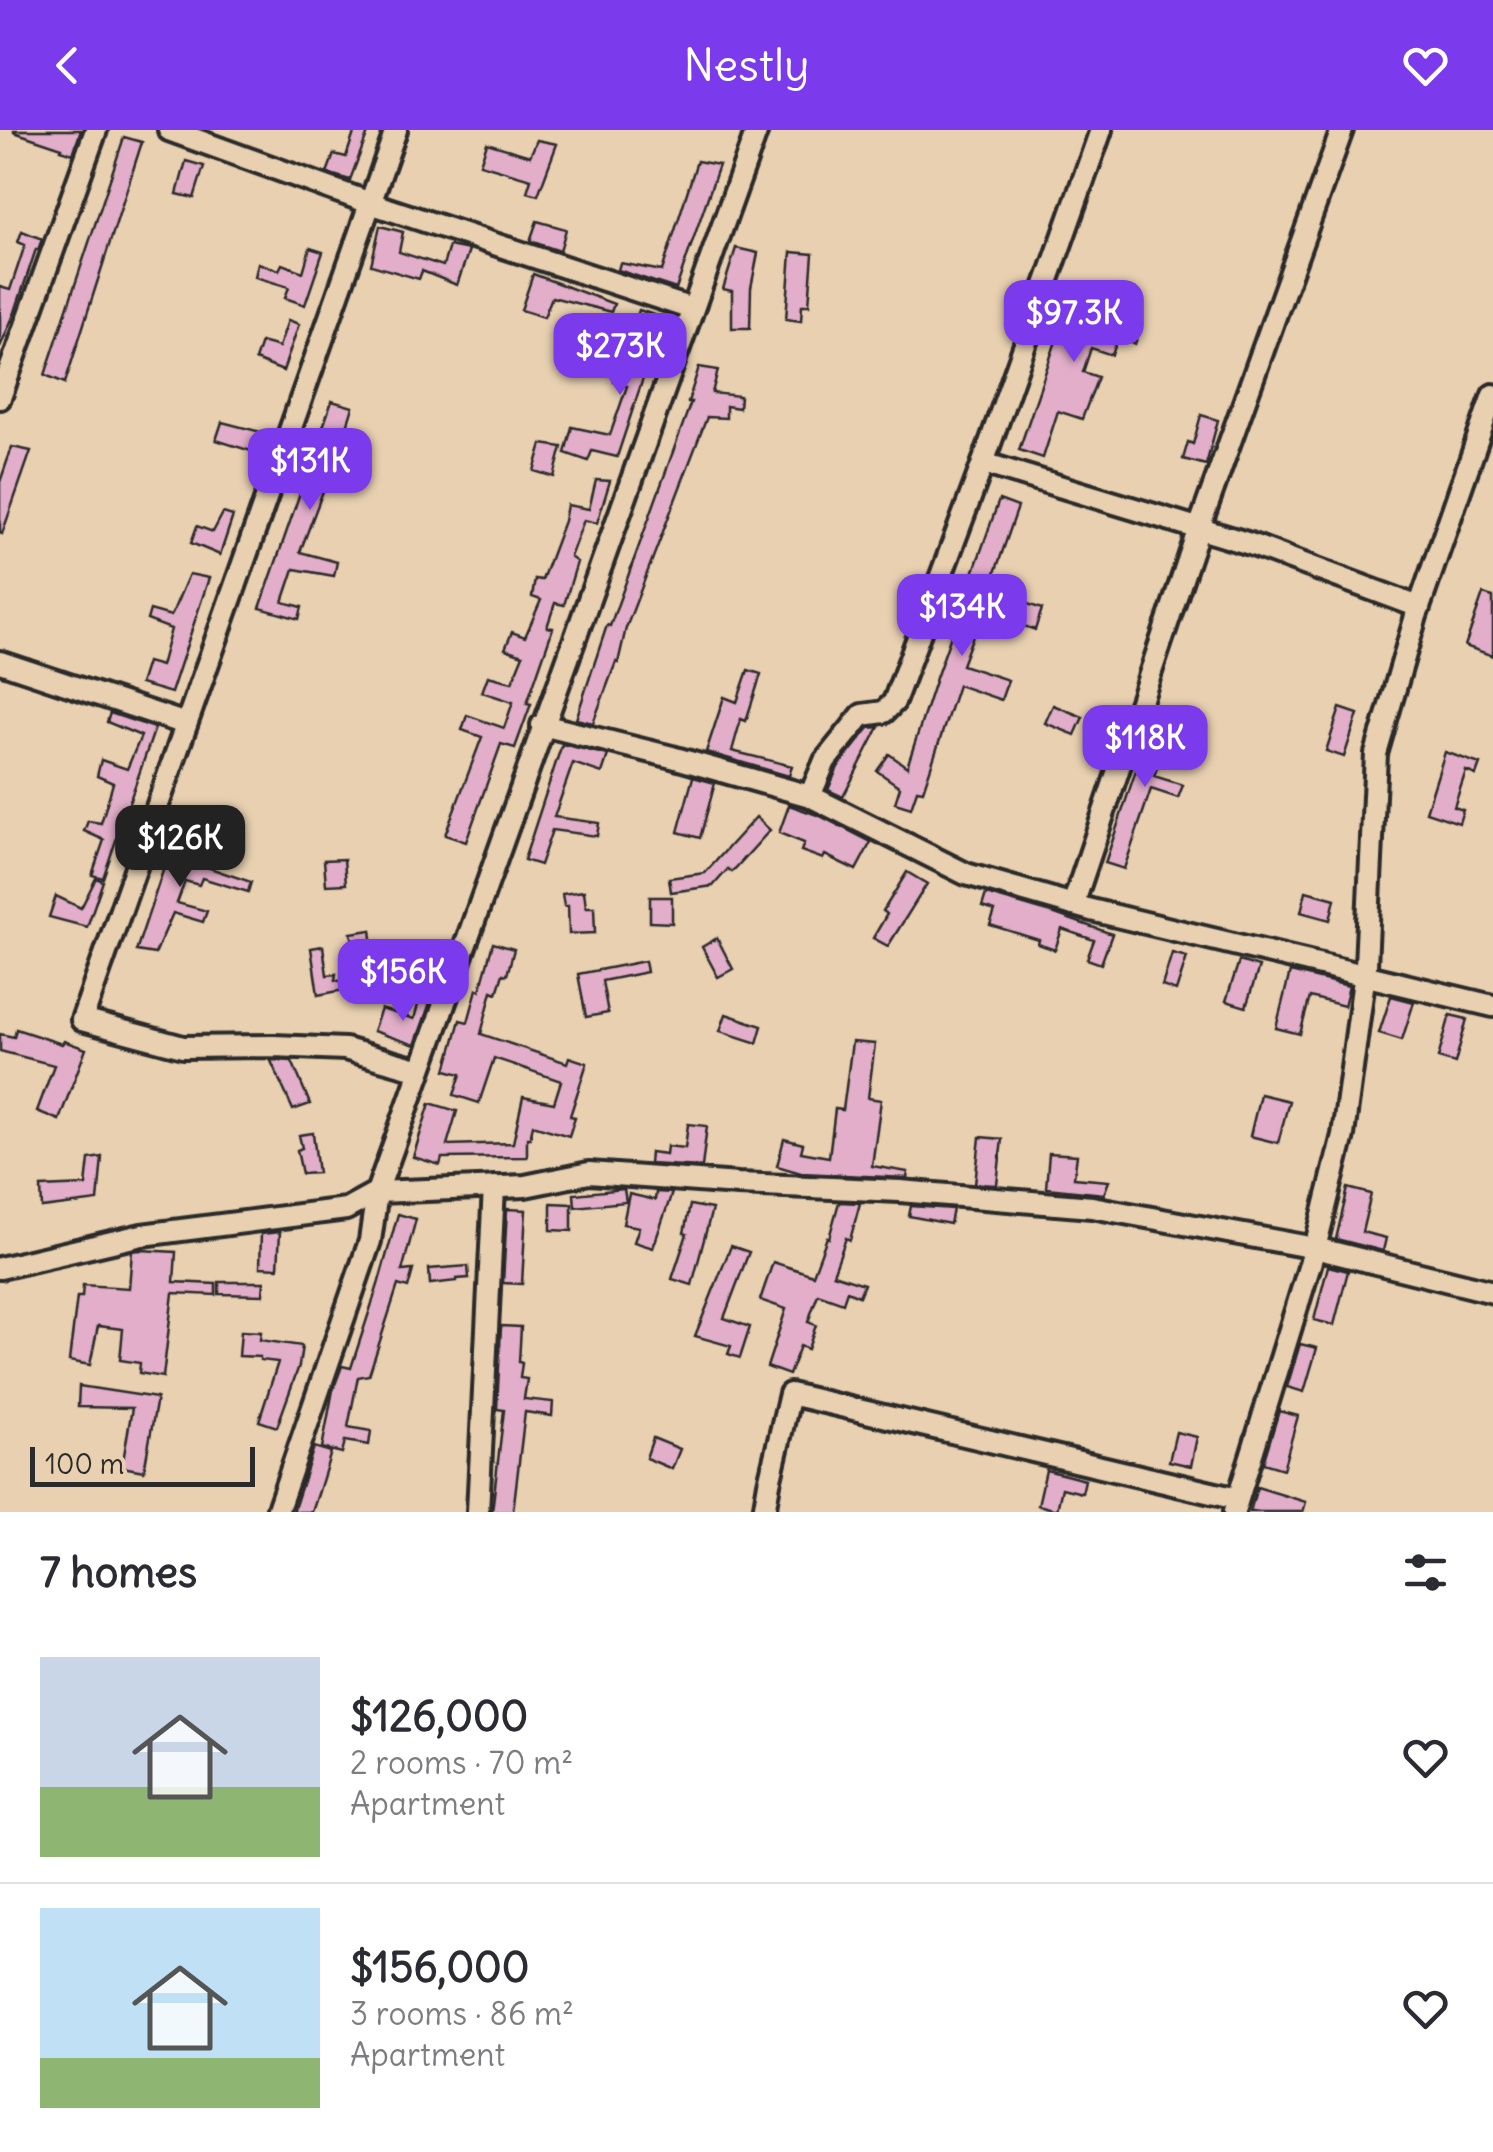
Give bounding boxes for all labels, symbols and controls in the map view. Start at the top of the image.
text: Nestly [683,37,810,93]
icon: back [40,38,95,93]
icon: heart [1398,38,1453,93]
pin: $97.3K [993,280,1155,365]
text: $97.3K [1026,292,1122,333]
pin: $273K [550,313,690,398]
text: $273K [576,325,664,366]
pin: $131K [240,428,380,513]
text: $131K [270,440,350,481]
pin: $134K [892,574,1032,659]
text: $134K [919,586,1005,627]
pin: $118K [1075,705,1215,790]
text: $118K [1105,717,1185,758]
pin: $126K [110,805,250,890]
text: $126K [137,817,223,858]
pin: $156K [333,939,473,1024]
text: $156K [360,951,446,992]
scale bar [30,1442,255,1486]
text: 100 m [45,1446,124,1482]
icon: filters [1398,1545,1453,1600]
text: 7 homes [40,1546,197,1598]
text: $126,000 [350,1690,528,1742]
icon: home [120,1697,240,1817]
icon: heart [1398,1730,1453,1785]
text: 2 rooms · 70 m² [350,1742,573,1783]
text: Apartment [350,1783,505,1824]
text: $156,000 [350,1941,529,1993]
icon: home [120,1948,240,2068]
icon: heart [1398,1981,1453,2036]
text: 3 rooms · 86 m² [350,1993,574,2034]
text: Apartment [350,2034,505,2075]

